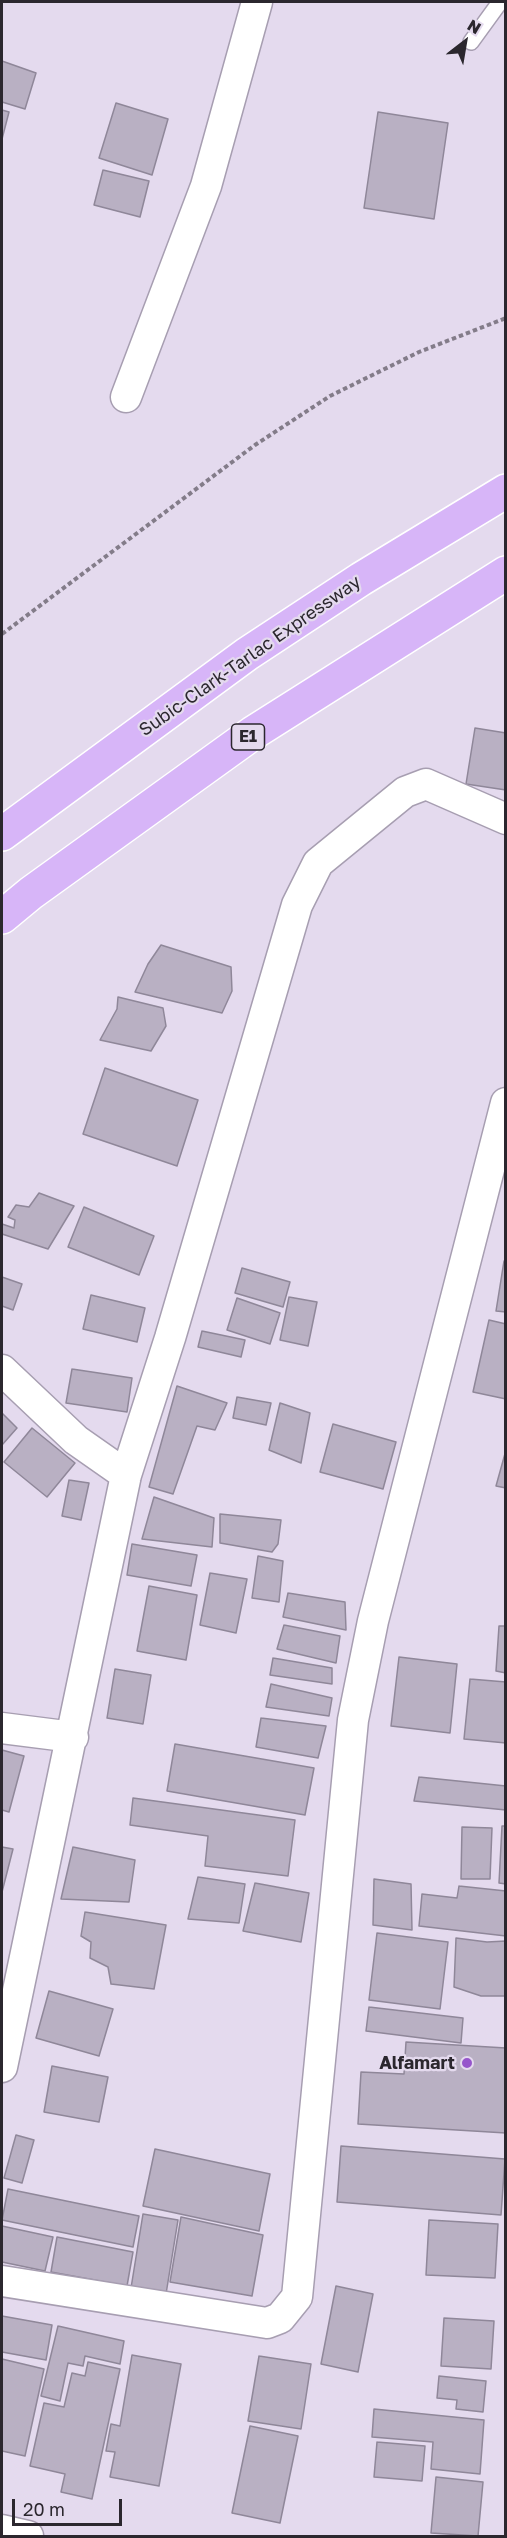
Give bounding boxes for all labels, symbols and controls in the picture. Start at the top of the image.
north arrow [435,12,495,72]
text: N [464,15,485,38]
street label: Subic-Clark-Tarlac Expressway [135,571,365,741]
road number: E1 [232,724,264,750]
place label: Alfamart [379,2052,455,2074]
marker: Alfamart [460,2056,474,2070]
scale bar [15,2487,124,2525]
text: 20 m [23,2498,65,2520]

